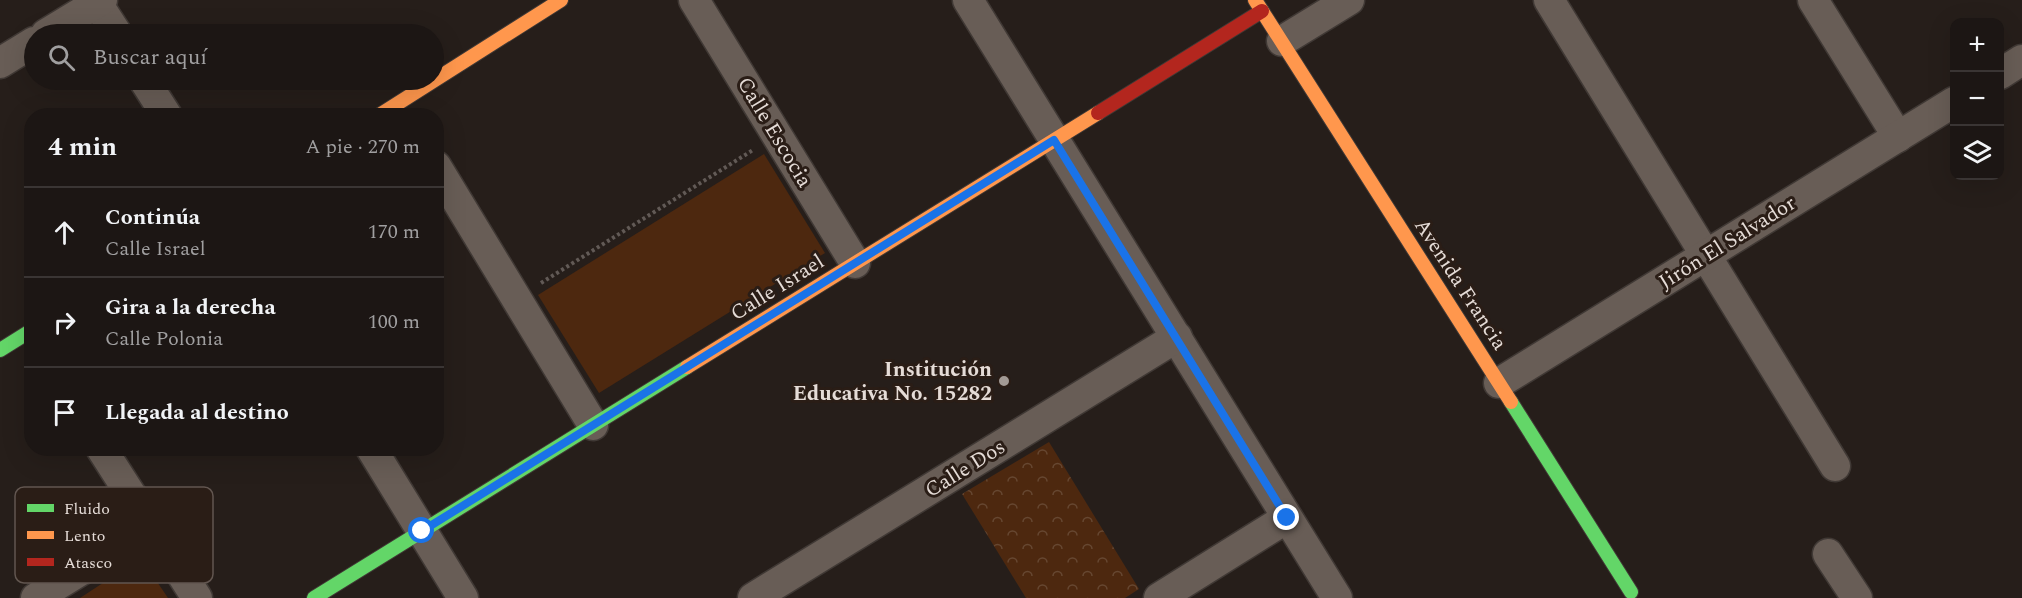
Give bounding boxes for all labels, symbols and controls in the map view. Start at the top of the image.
map controls [1950,18,2004,180]
button: + [1950,18,2004,72]
search box [24,24,444,90]
icon: search [45,41,78,74]
text: Buscar aquí [93,41,207,74]
street label: Calle Escocia [728,71,820,195]
button: − [1950,72,2004,126]
button: layers [1950,126,2004,180]
text: 4 min [48,127,117,167]
text: A pie · 270 m [306,132,420,162]
street label: Jirón El Salvador [1653,188,1802,298]
text: Continúa [105,201,200,234]
street label: Avenida Francia [1406,212,1515,357]
icon: ahead [48,216,81,249]
text: 170 m [368,217,420,247]
text: Calle Israel [105,234,206,264]
street label: Calle Israel [724,246,831,329]
text: Gira a la derecha [105,291,276,324]
icon: right [48,306,81,339]
text: 100 m [368,307,420,337]
text: Calle Polonia [105,324,223,354]
place label: Institución Educativa No. 15282 [793,354,992,410]
marker: Institución Educativa No. 15282 [997,374,1011,388]
icon: arrive [48,396,81,429]
text: Llegada al destino [105,396,289,429]
street label: Calle Dos [919,431,1012,506]
legend [15,487,213,583]
text: Fluido [64,497,110,521]
route end [1273,504,1299,530]
route start [408,517,434,543]
text: Lento [64,524,105,548]
text: Atasco [64,551,112,575]

